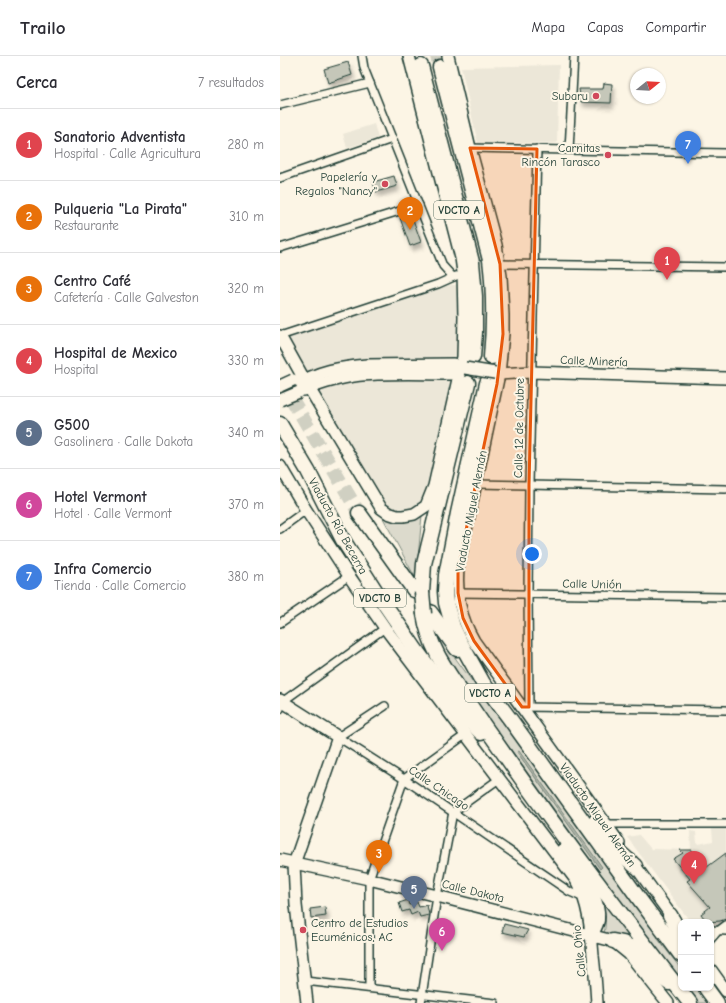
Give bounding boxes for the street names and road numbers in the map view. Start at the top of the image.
road number: VDCTO A [434,201,484,219]
street label: Calle Minería [560,353,628,369]
street label: Calle 12 de Octubre [511,378,527,478]
street label: Viaducto Miguel Alemán [452,449,490,573]
street label: Viaducto Río Becerra [306,475,370,577]
street label: Calle Unión [562,576,622,592]
road number: VDCTO B [354,589,406,607]
road number: VDCTO A [465,684,515,702]
street label: Viaducto Miguel Alemán [557,760,639,870]
street label: Calle Chicago [406,763,472,813]
street label: Calle Dakota [440,877,506,905]
street label: Calle Ohio [569,924,589,978]

